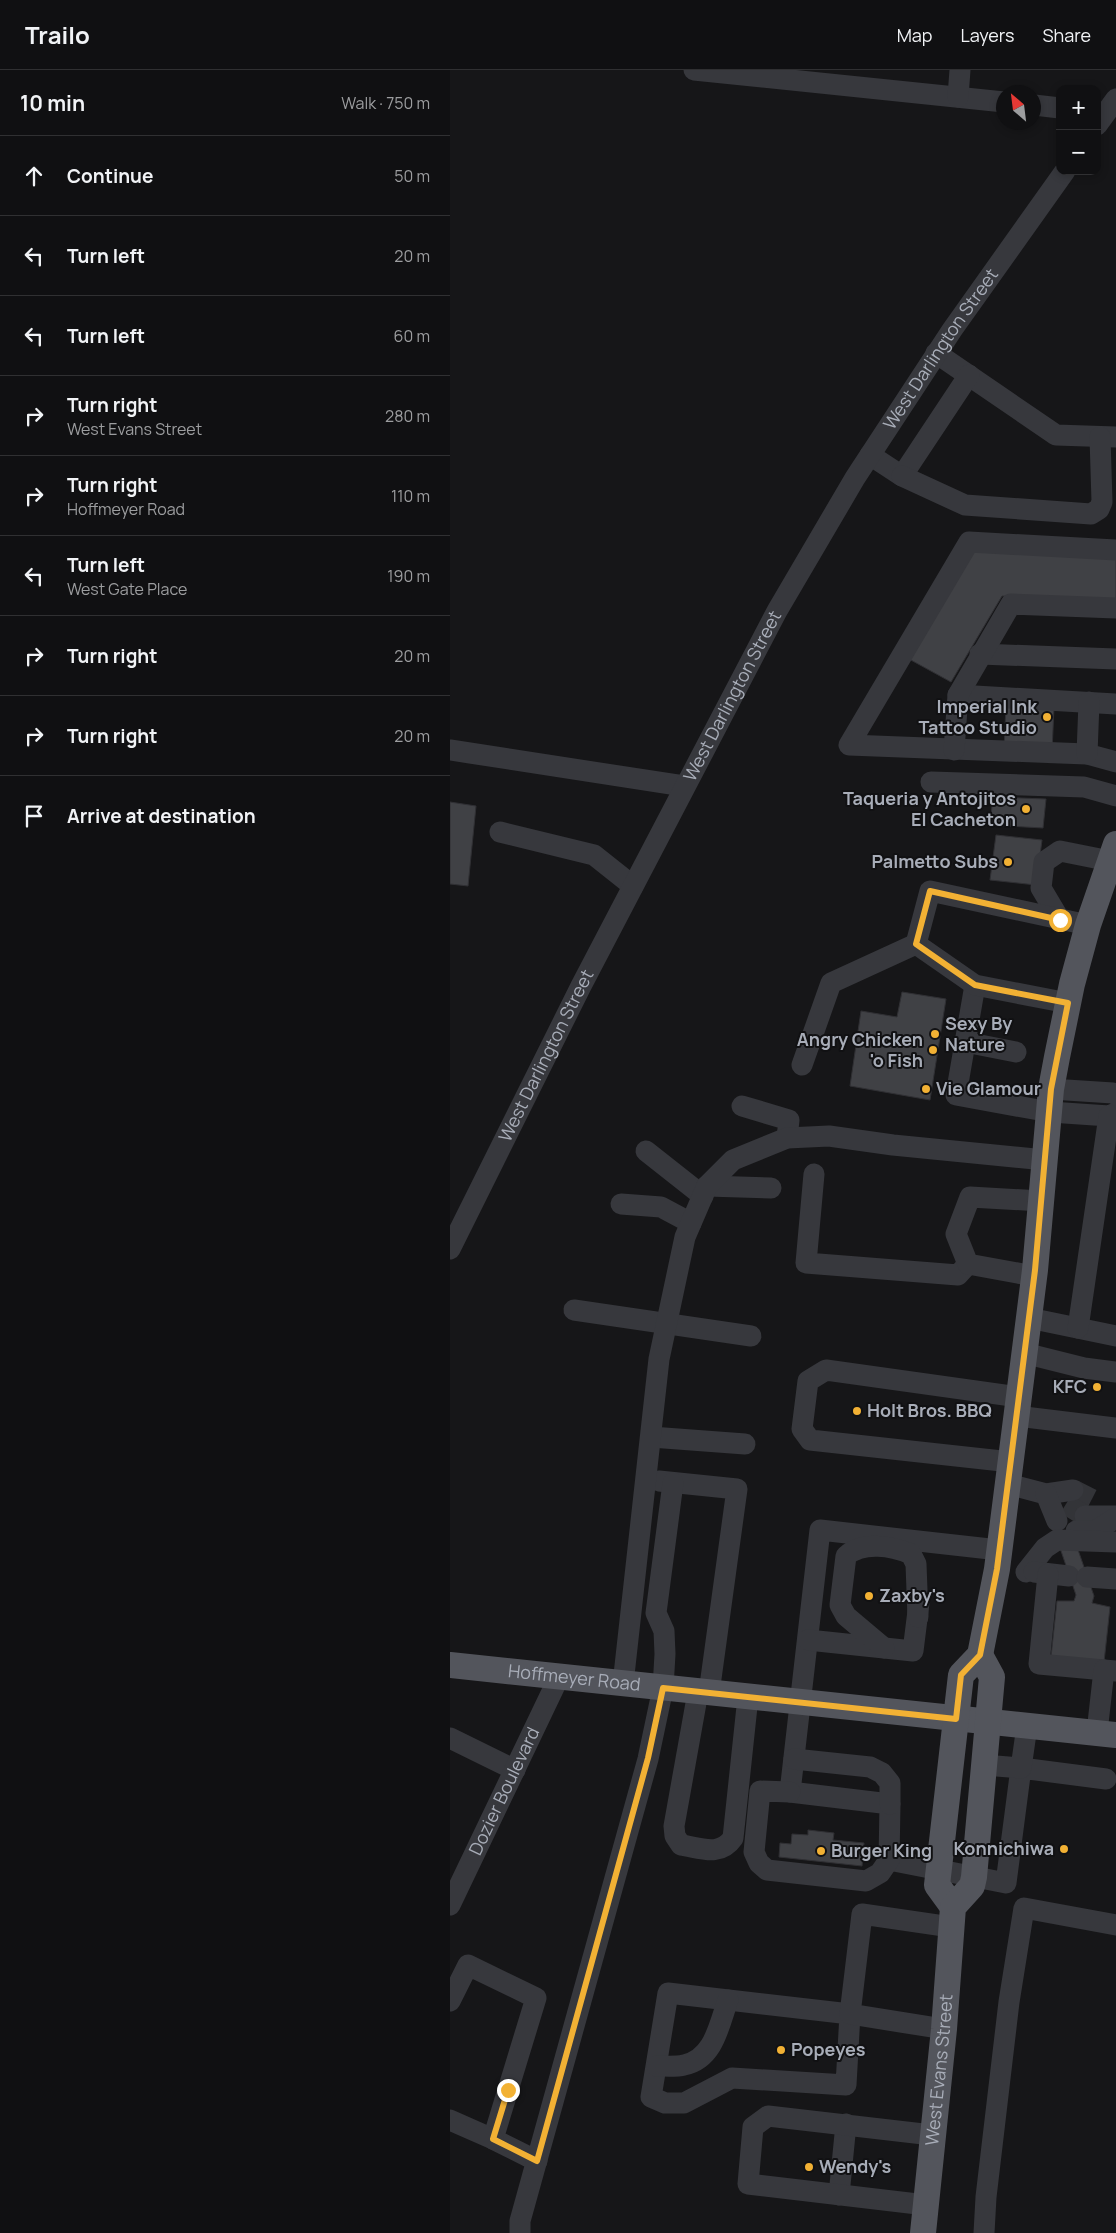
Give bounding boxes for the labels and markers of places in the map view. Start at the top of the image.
place label: Imperial Ink Tattoo Studio [918,694,1038,739]
marker: Imperial Ink Tattoo Studio [1041,711,1053,723]
place label: Taqueria y Antojitos El Cacheton [843,786,1016,831]
marker: Taqueria y Antojitos El Cacheton [1020,803,1032,815]
place label: Palmetto Subs [872,849,998,873]
marker: Palmetto Subs [1002,856,1014,868]
place label: Sexy By Nature [945,1011,1012,1056]
place label: Angry Chicken 'o Fish [797,1027,923,1072]
marker: Sexy By Nature [929,1028,941,1040]
marker: Angry Chicken 'o Fish [927,1044,939,1056]
place label: Vie Glamour [936,1076,1041,1100]
marker: Vie Glamour [920,1083,932,1095]
place label: KFC [1053,1374,1087,1398]
marker: KFC [1091,1381,1103,1393]
place label: Holt Bros. BBQ [867,1398,992,1422]
marker: Holt Bros. BBQ [851,1405,863,1417]
place label: Zaxby's [879,1583,945,1607]
marker: Zaxby's [863,1590,875,1602]
place label: Konnichiwa [953,1836,1054,1860]
place label: Burger King [831,1838,932,1862]
marker: Konnichiwa [1058,1843,1070,1855]
marker: Burger King [815,1845,827,1857]
place label: Popeyes [791,2037,866,2061]
marker: Popeyes [775,2044,787,2056]
place label: Wendy's [819,2154,892,2178]
marker: Wendy's [803,2161,815,2173]

